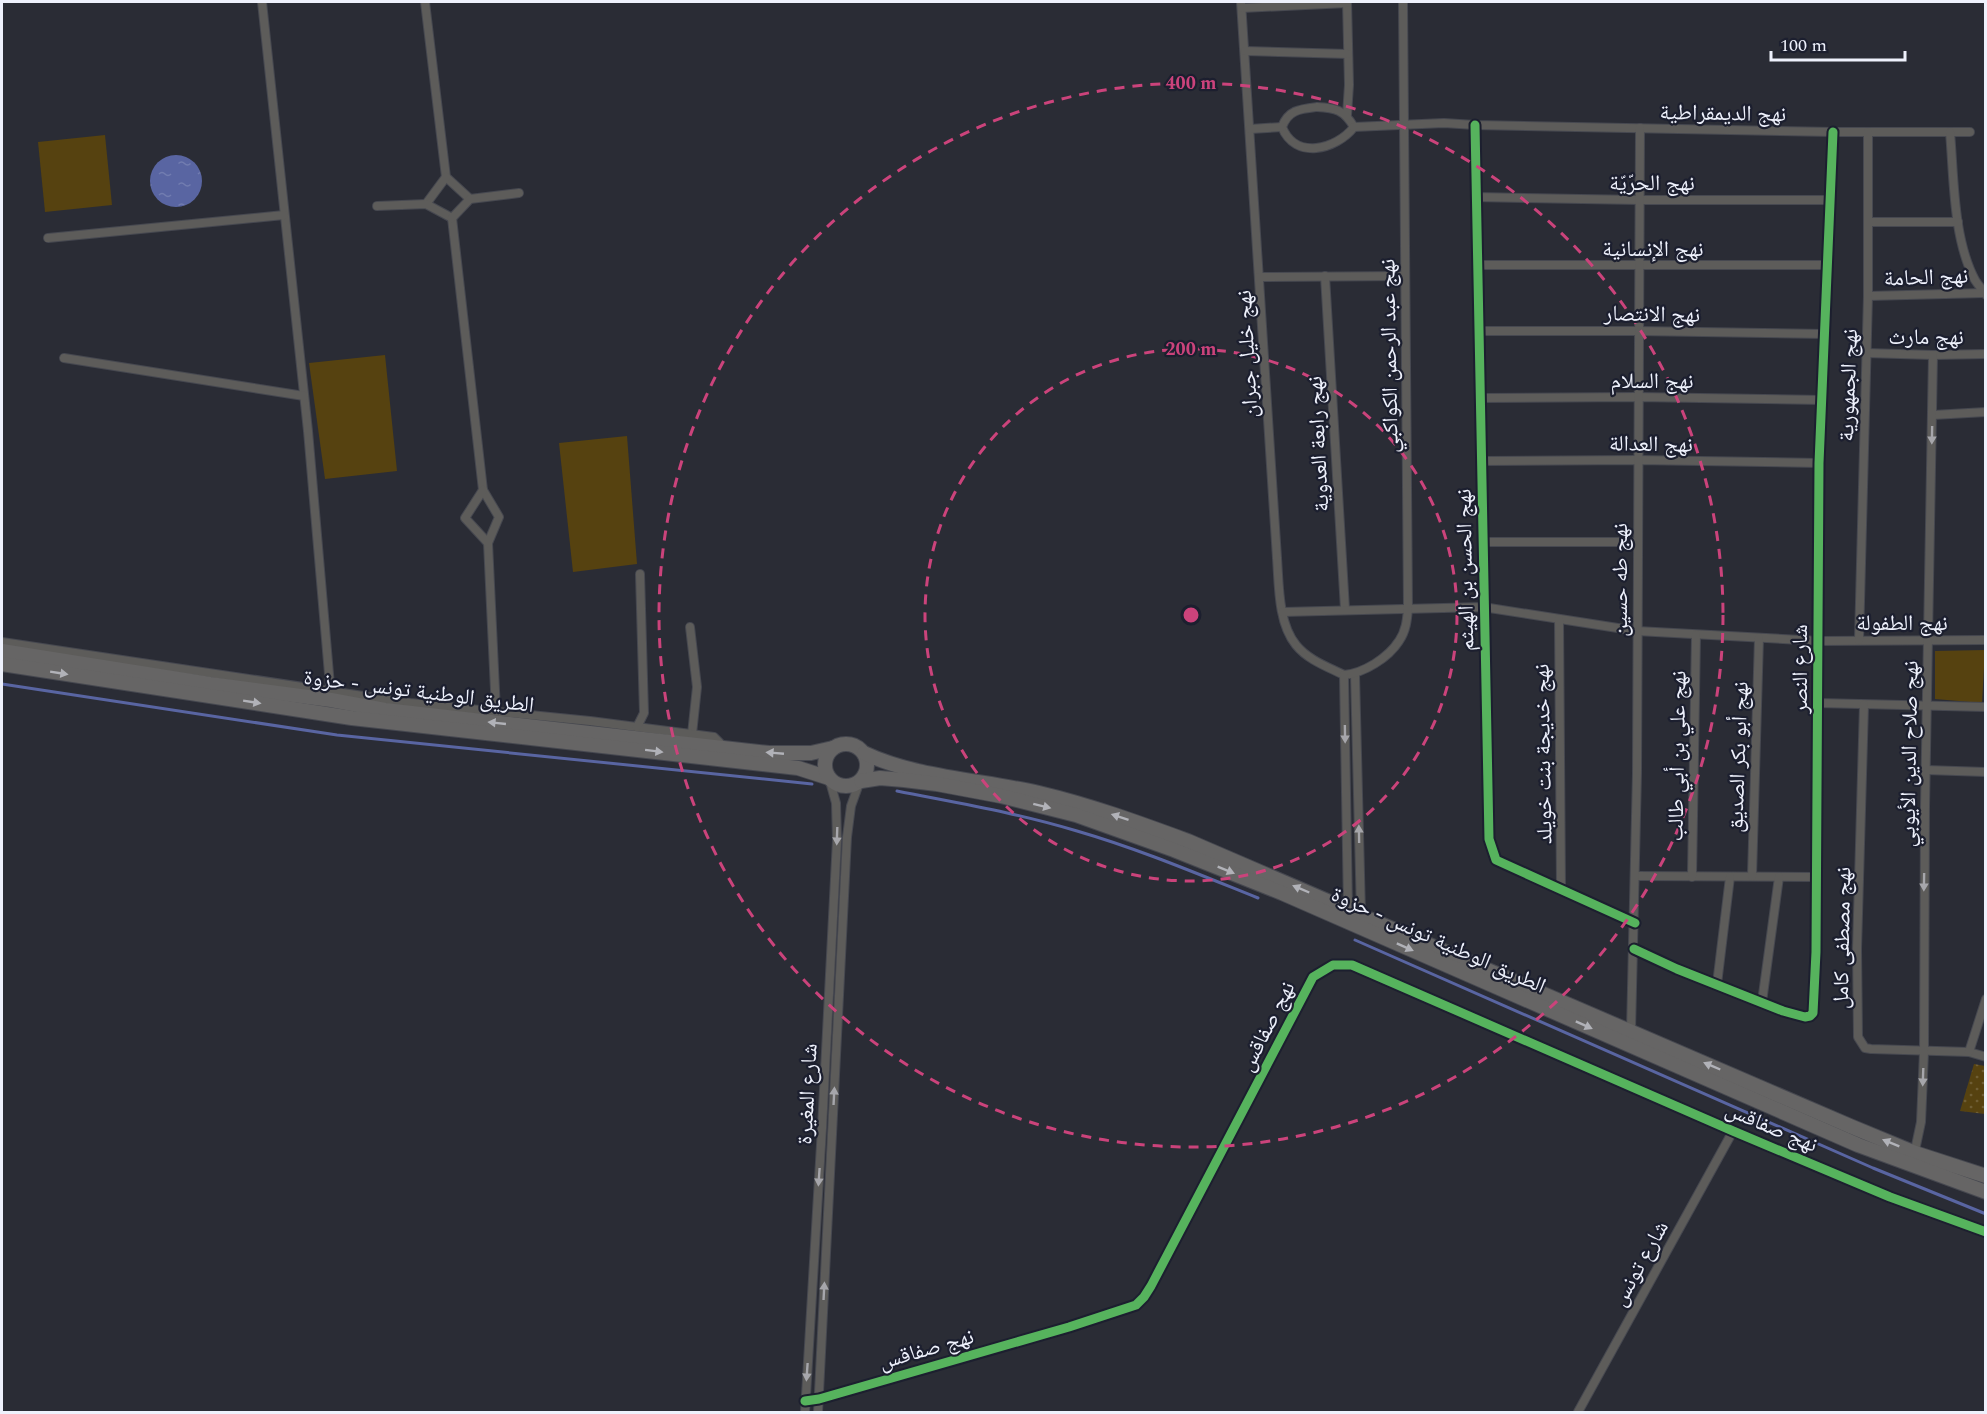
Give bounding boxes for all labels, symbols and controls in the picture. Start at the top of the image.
scale bar [1771,24,1904,62]
text: 100 m [1780,32,1827,59]
text: 400 m [1165,70,1217,97]
street label: نهج الديمقراطية [1659,96,1787,131]
street label: نهج الحرّيّة [1609,167,1695,200]
street label: نهج الإنسانية [1602,233,1704,266]
street label: نهج عبد الرحمن الكواكبي [1371,258,1408,453]
street label: نهج الحامة [1883,260,1969,295]
street label: نهج خليل جبران [1228,289,1267,419]
street label: نهج الانتصار [1603,297,1700,332]
street label: نهج مارث [1888,321,1964,354]
street label: نهج الجمهورية [1830,328,1867,442]
text: 200 m [1165,336,1217,363]
street label: نهج السلام [1610,365,1694,398]
street label: نهج رابعة العدوية [1298,375,1339,513]
one-way arrow [1928,425,1937,444]
street label: نهج العدالة [1609,427,1693,462]
street label: نهج الحسن بن الهيثم [1448,489,1483,651]
street label: نهج طه حسين [1604,523,1637,637]
centre of rings [1181,605,1201,625]
street label: نهج الطفولة [1856,607,1948,640]
street label: شارع النصر [1784,624,1817,715]
street label: نهج صلاح الدين الأيوبي [1891,660,1928,848]
street label: الطريق الوطنية تونس - حزوة [302,661,536,722]
street label: نهج خديجة بنت خويلد [1525,664,1562,844]
one-way arrow [50,669,69,678]
street label: نهج علي بن أبي طالب [1660,670,1695,842]
street label: نهج أبو بكر الصديق [1719,681,1758,833]
one-way arrow [243,698,262,707]
one-way arrow [488,718,507,728]
one-way arrow [1340,724,1350,743]
one-way arrow [645,747,664,756]
one-way arrow [765,748,784,758]
one-way arrow [1033,802,1051,812]
one-way arrow [1111,811,1129,821]
one-way arrow [1354,825,1363,844]
one-way arrow [832,826,842,845]
one-way arrow [1218,865,1236,875]
street label: نهج مصطفى كامل [1825,867,1860,1010]
one-way arrow [1919,872,1929,891]
street label: الطريق الوطنية تونس - حزوة [1326,878,1551,1003]
one-way arrow [1292,884,1310,894]
one-way arrow [1397,943,1414,952]
street label: نهج صفاقس [1230,976,1304,1078]
one-way arrow [1575,1021,1593,1031]
street label: شارع المغيرة [788,1043,827,1145]
one-way arrow [1702,1061,1720,1071]
one-way arrow [1918,1067,1928,1086]
one-way arrow [829,1087,838,1106]
street label: نهج صفاقس [1720,1093,1823,1162]
one-way arrow [1882,1138,1900,1147]
one-way arrow [815,1168,824,1187]
street label: شارع تونس [1603,1215,1677,1313]
one-way arrow [820,1282,829,1301]
street label: نهج صفاقس [875,1320,978,1379]
one-way arrow [803,1362,812,1381]

